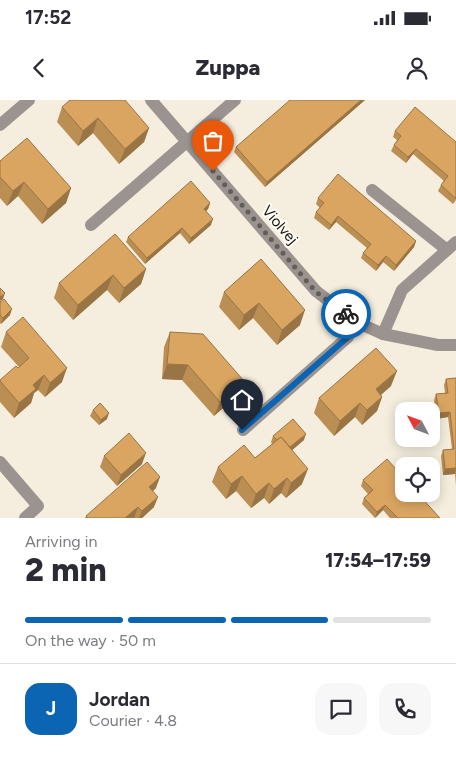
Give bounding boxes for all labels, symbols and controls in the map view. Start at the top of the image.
text: 17:52 [25,6,71,29]
icon: back [25,54,53,82]
text: Zuppa [196,54,260,81]
icon: person [403,54,431,82]
pin [192,120,234,171]
icon: bag [199,127,227,155]
street label: Violvej [258,202,302,248]
courier [321,289,371,339]
icon: bike [332,300,360,328]
pin [221,379,263,430]
icon: home [228,386,256,414]
north arrow [395,402,440,448]
map controls [395,402,440,502]
button: locate [395,457,440,502]
text: Arriving in [25,532,97,551]
text: 17:54–17:59 [325,549,431,572]
text: 2 min [25,551,107,589]
text: On the way · 50 m [25,631,156,650]
button: chat [315,683,367,735]
button: phone [379,683,431,735]
text: Jordan [89,688,150,711]
text: J [46,697,56,720]
text: Courier · 4.8 [89,711,177,730]

